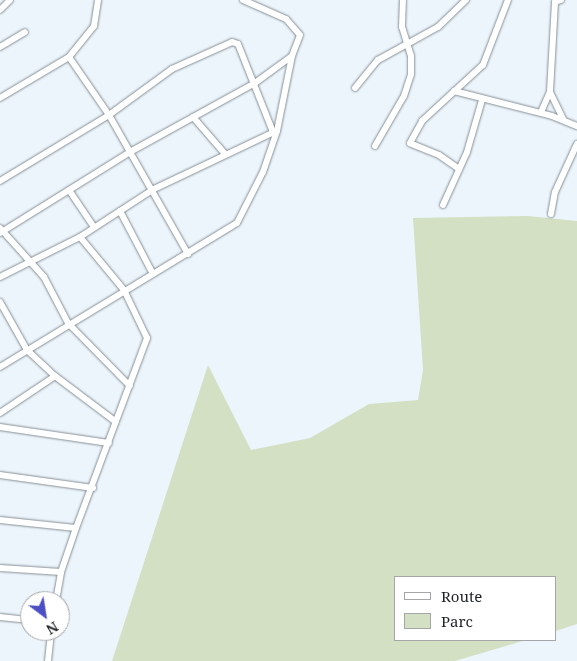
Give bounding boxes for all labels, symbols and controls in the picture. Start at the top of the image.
legend [394,576,557,641]
text: Route [441,586,482,606]
north arrow [20,591,70,641]
text: Parc [441,611,473,631]
text: N [43,617,62,639]

